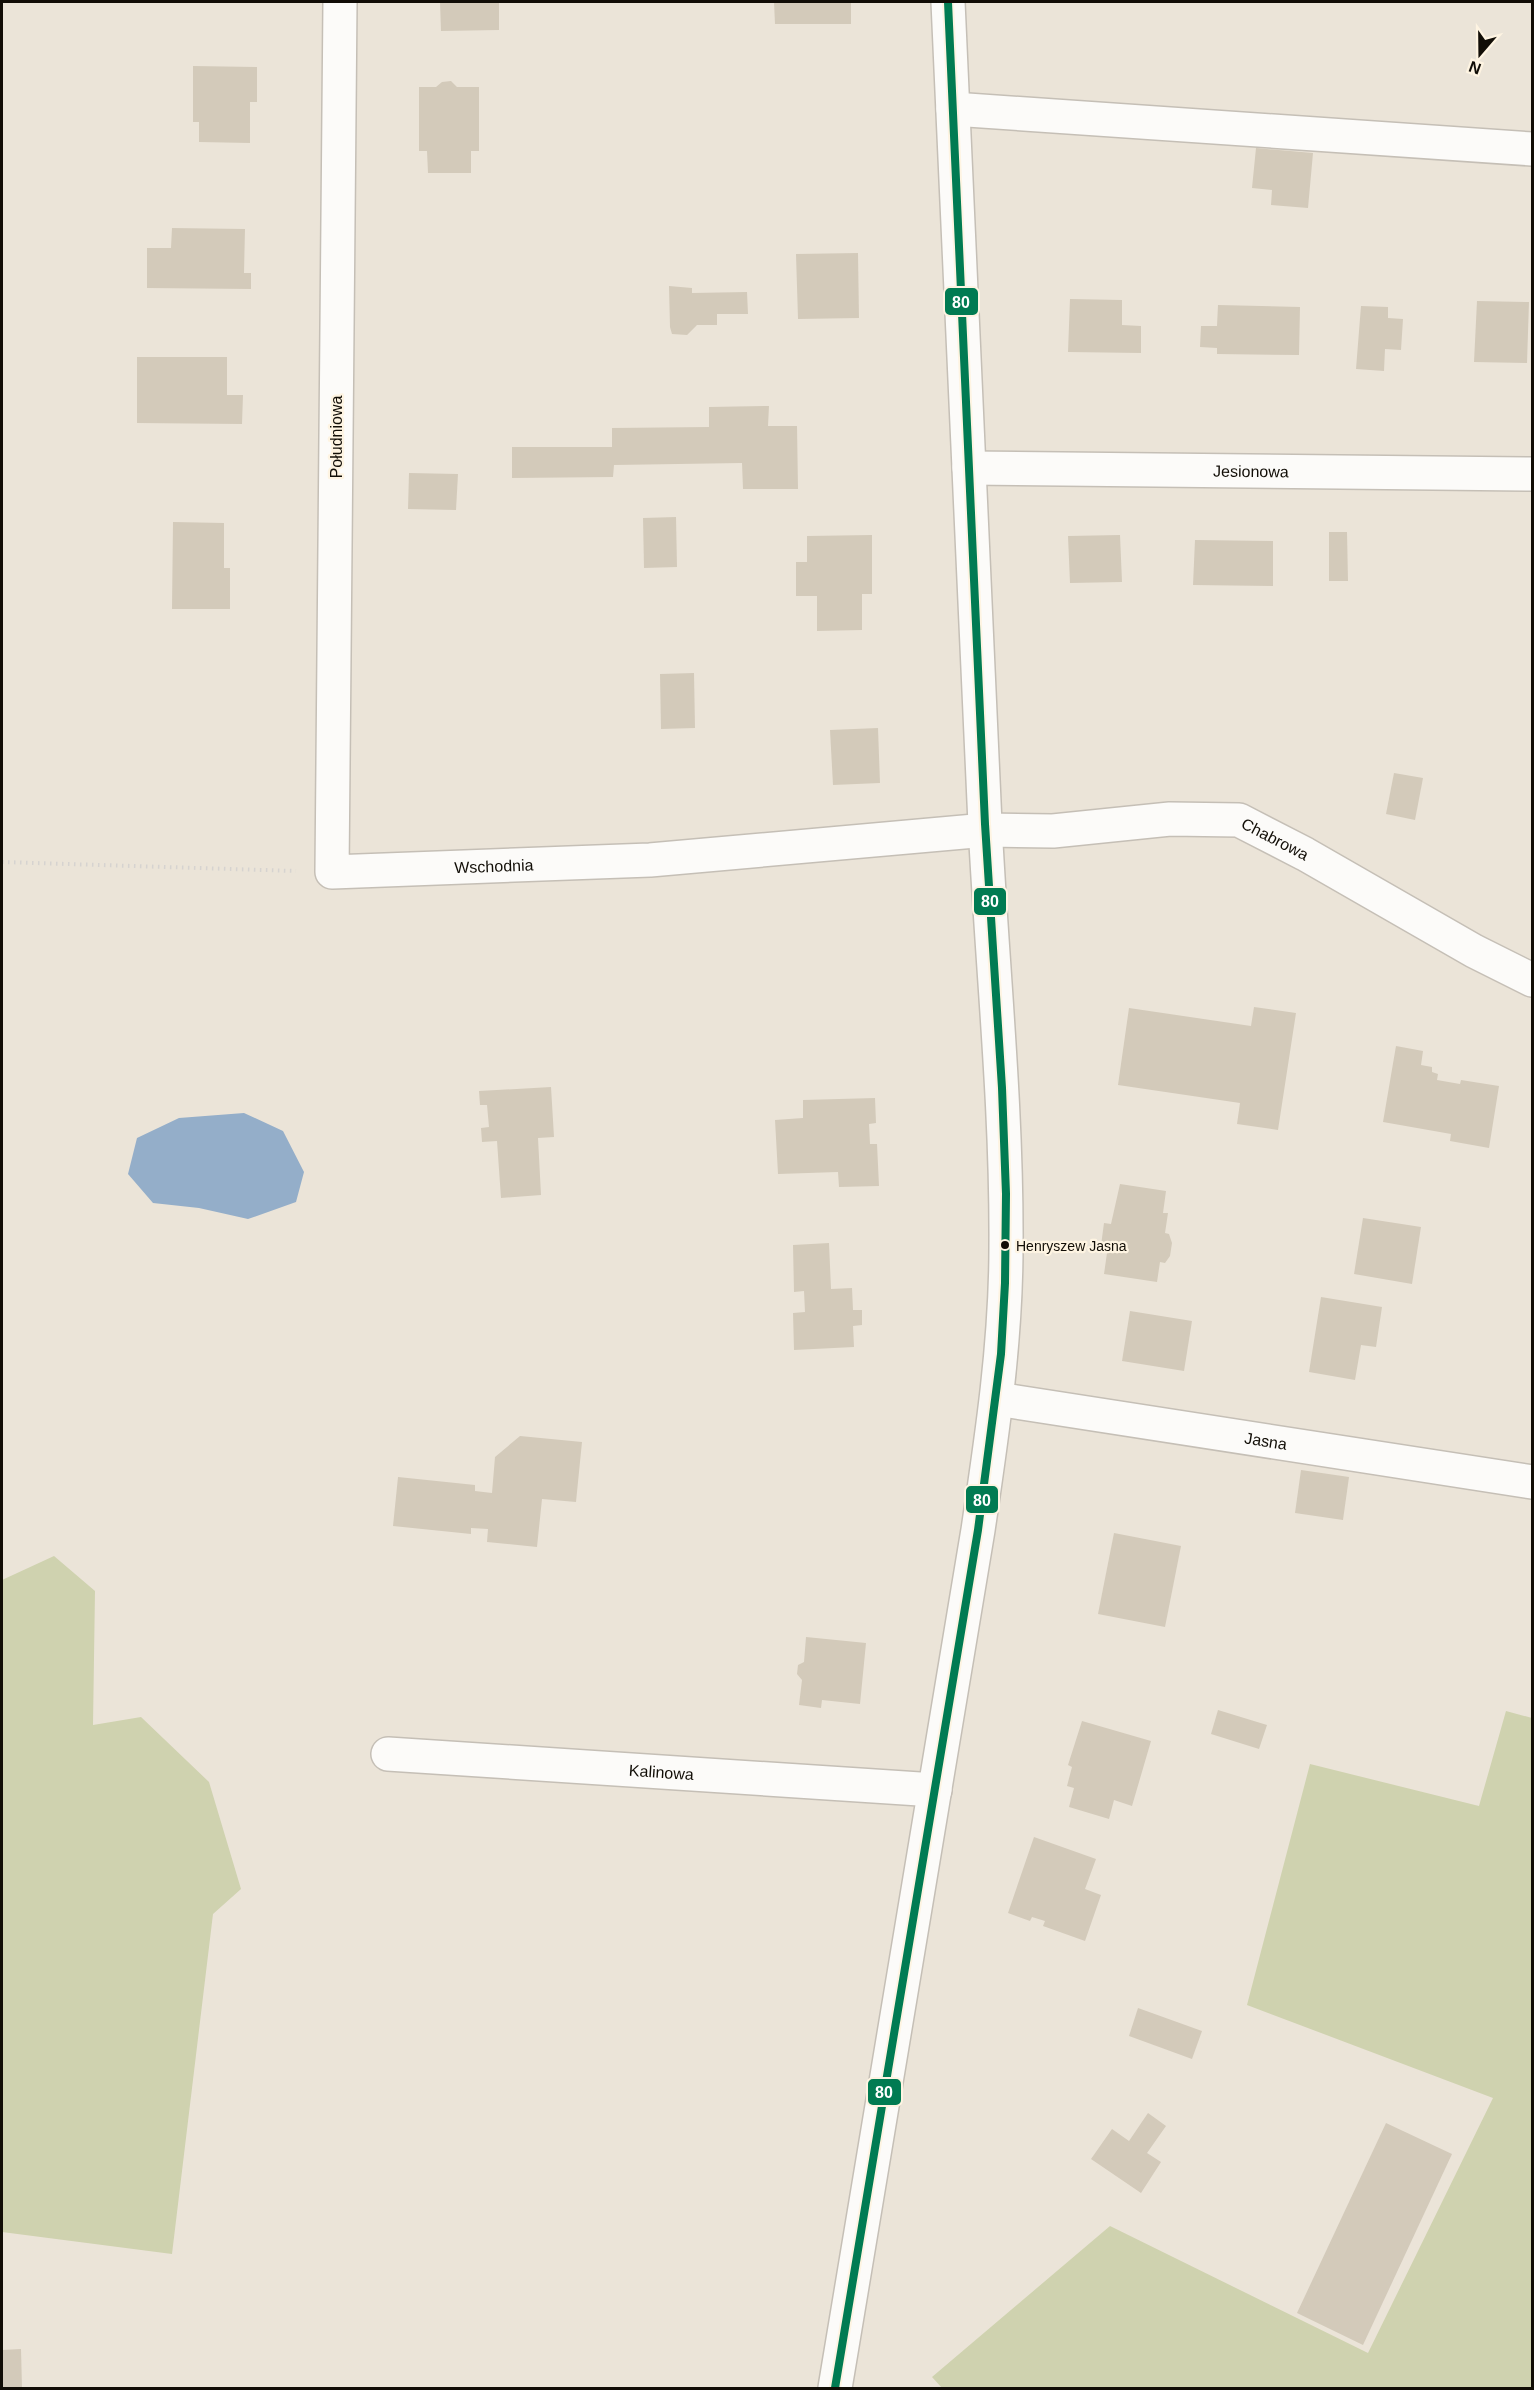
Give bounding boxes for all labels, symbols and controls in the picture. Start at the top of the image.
north arrow [1450,24,1510,84]
text: N [1467,58,1483,78]
line badge: 80 [944,287,979,316]
text: 80 [952,294,970,311]
street label: Południowa [328,396,345,478]
street label: Jesionowa [1213,463,1289,480]
street label: Chabrowa [1239,815,1311,863]
street label: Wschodnia [454,856,534,876]
line badge: 80 [973,887,1007,916]
text: 80 [981,893,999,910]
place label: Henryszew Jasna [1016,1238,1127,1254]
marker: Henryszew Jasna [999,1239,1011,1251]
street label: Jasna [1243,1430,1288,1453]
line badge: 80 [965,1485,999,1514]
text: 80 [973,1492,991,1509]
street label: Kalinowa [628,1762,694,1783]
line badge: 80 [867,2078,902,2106]
text: 80 [875,2084,893,2101]

